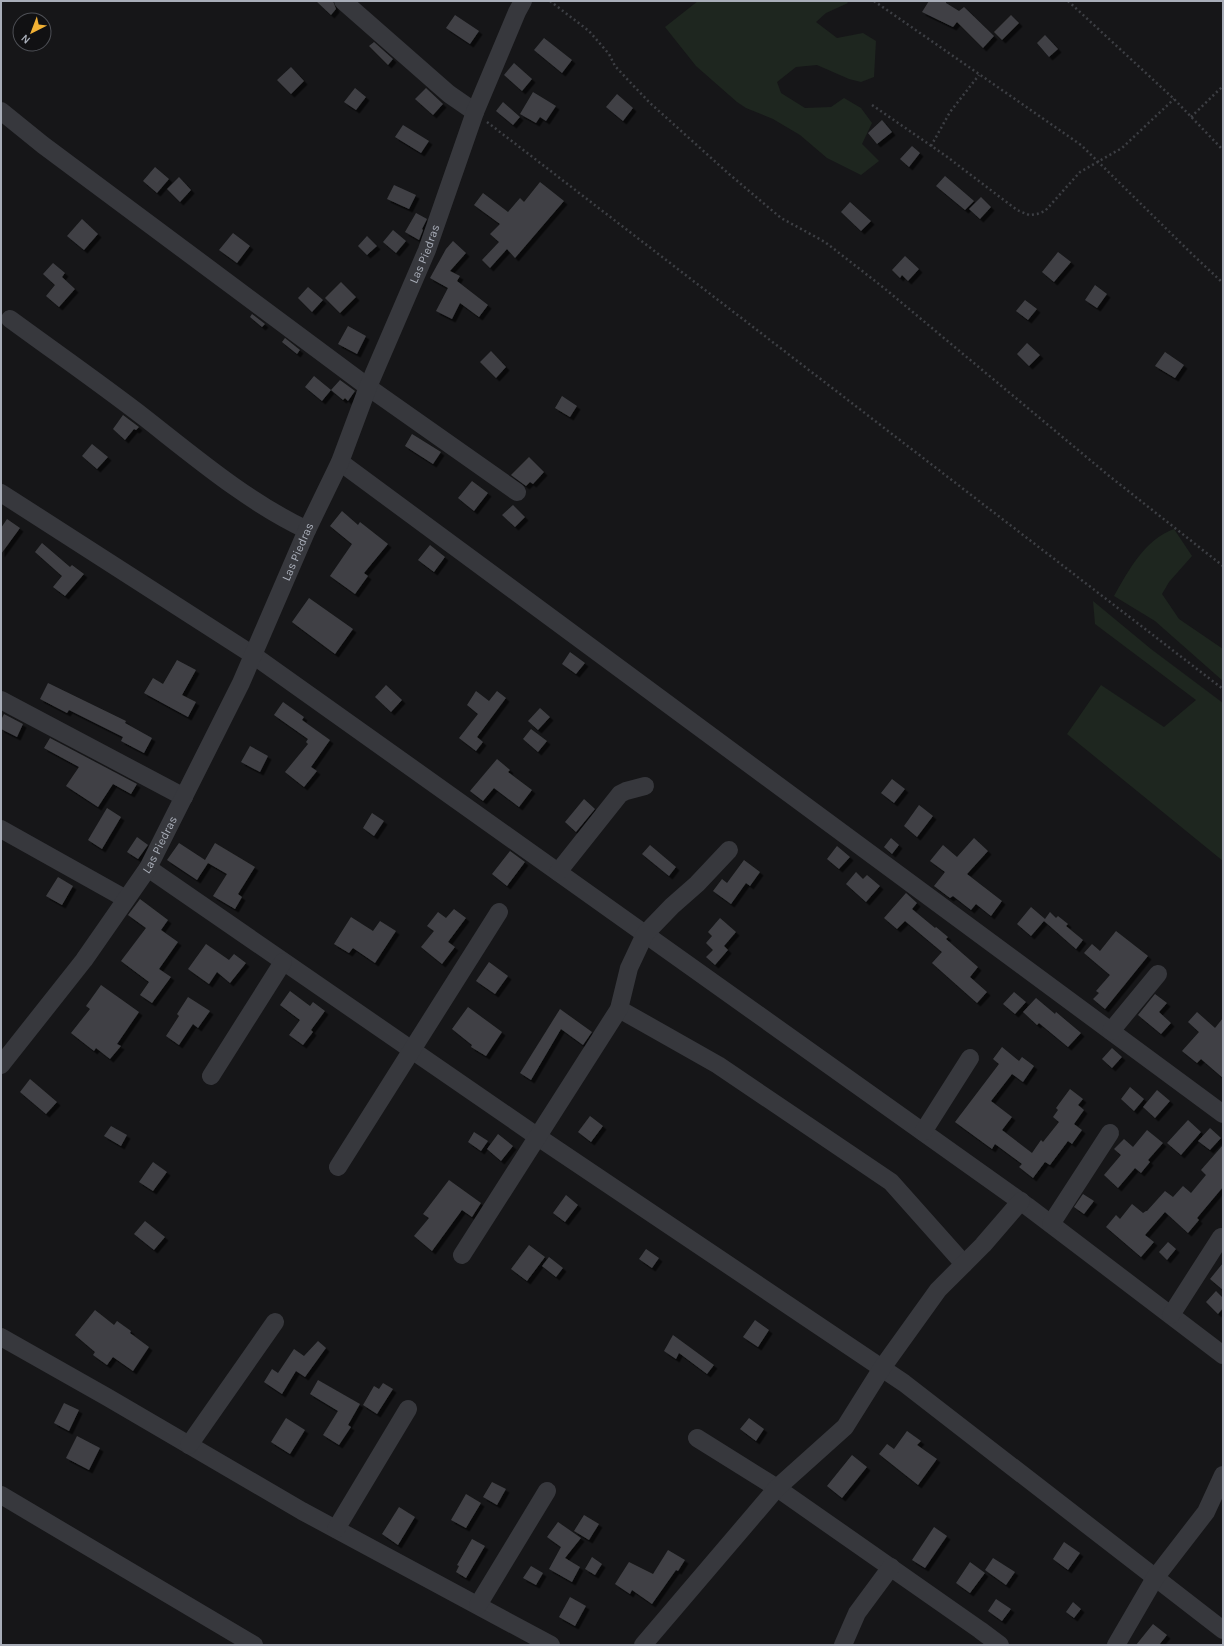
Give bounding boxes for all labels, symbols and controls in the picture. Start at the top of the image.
north arrow [12,12,52,52]
text: N [18,32,33,47]
street label: Las Piedras [407,222,442,285]
street label: Las Piedras [279,520,317,583]
street label: Las Piedras [139,814,180,876]

